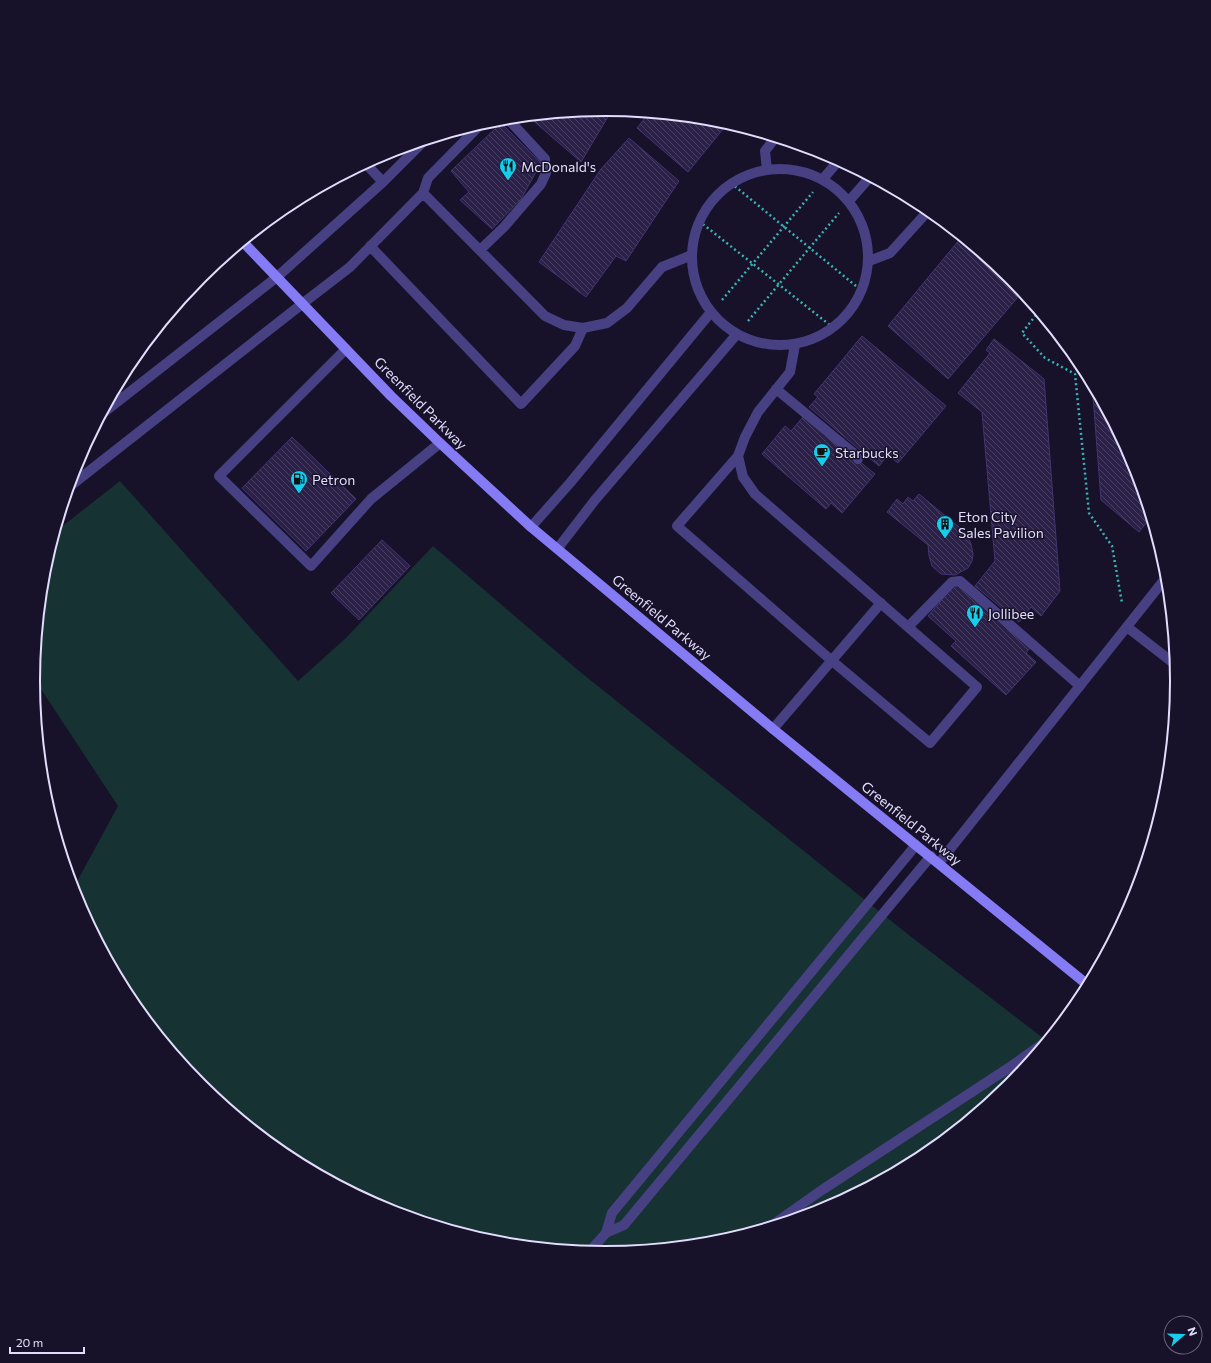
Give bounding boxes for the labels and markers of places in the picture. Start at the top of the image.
restaurant icon: McDonald's [498,156,518,181]
place label: McDonald's [521,158,596,175]
cafe icon: Starbucks [812,442,832,467]
place label: Starbucks [835,444,899,461]
fuel station icon: Petron [289,469,309,494]
place label: Petron [312,471,355,488]
place label: Eton City Sales Pavilion [958,508,1044,541]
building icon: Eton City Sales Pavilion [935,514,955,539]
restaurant icon: Jollibee [965,603,985,628]
place label: Jollibee [988,605,1034,622]

